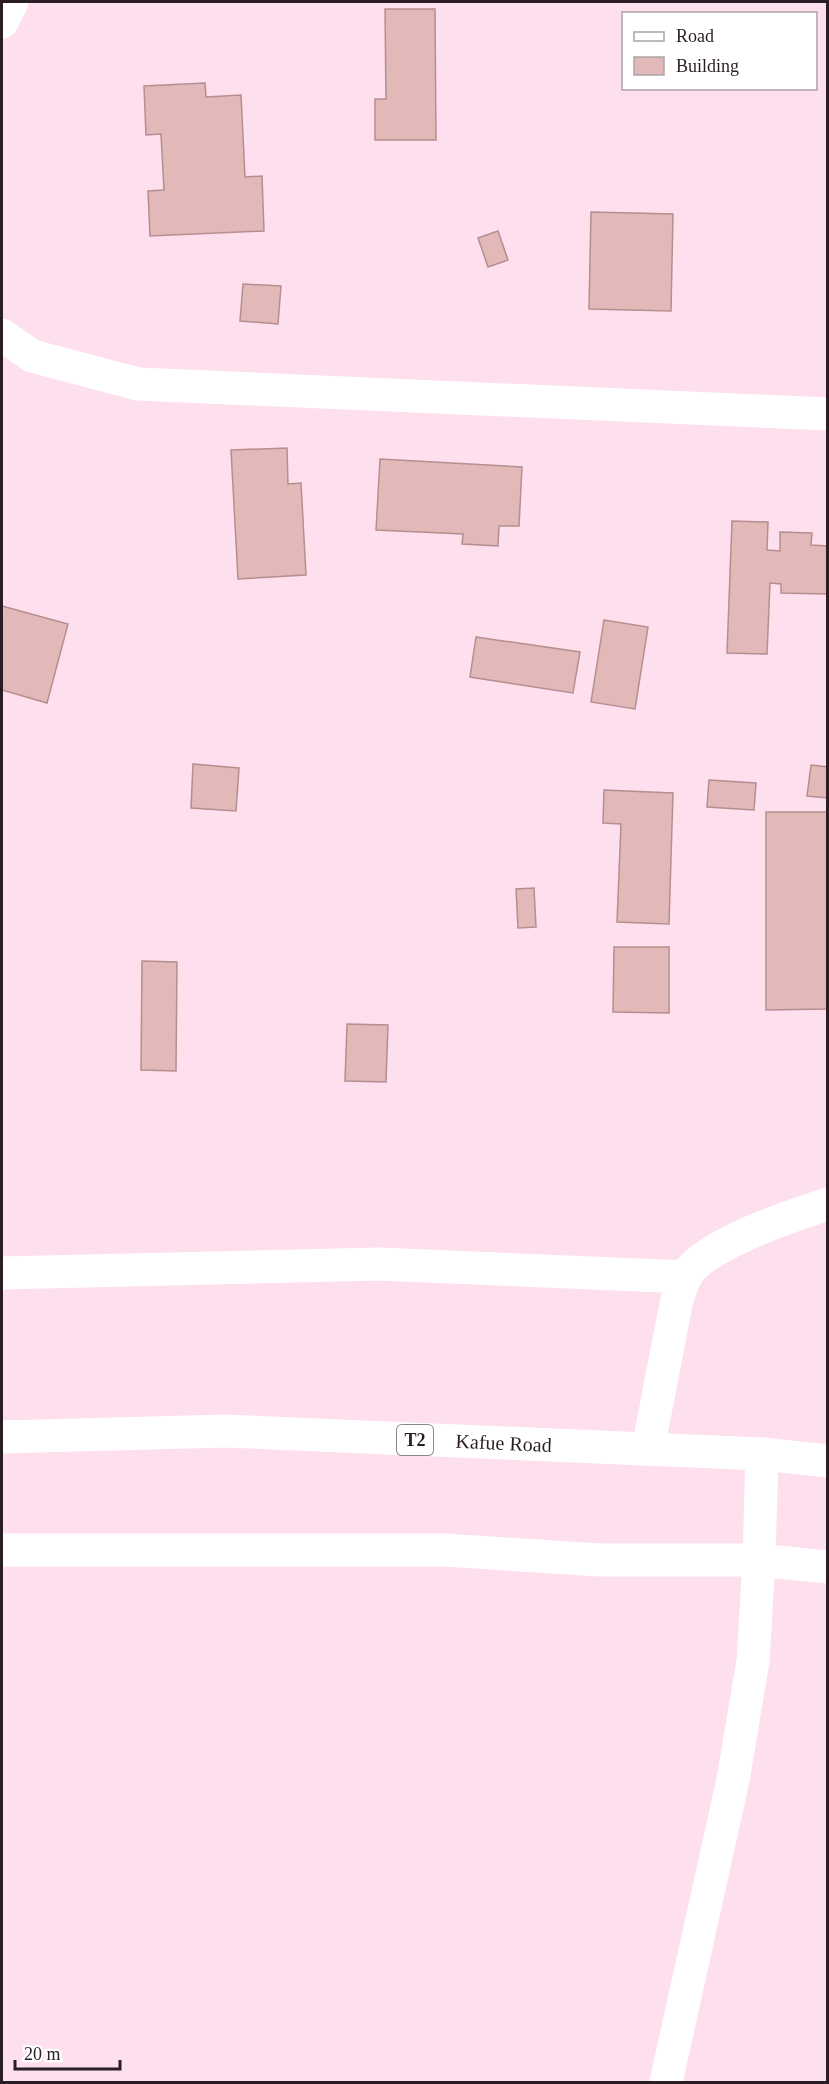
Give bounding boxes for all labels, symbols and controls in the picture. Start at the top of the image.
legend [622,12,817,90]
text: Road [676,26,714,46]
text: Building [676,56,739,76]
road number: T2 [397,1425,433,1455]
street label: Kafue Road [455,1430,552,1456]
scale bar [15,2033,120,2071]
text: 20 m [24,2044,61,2064]

